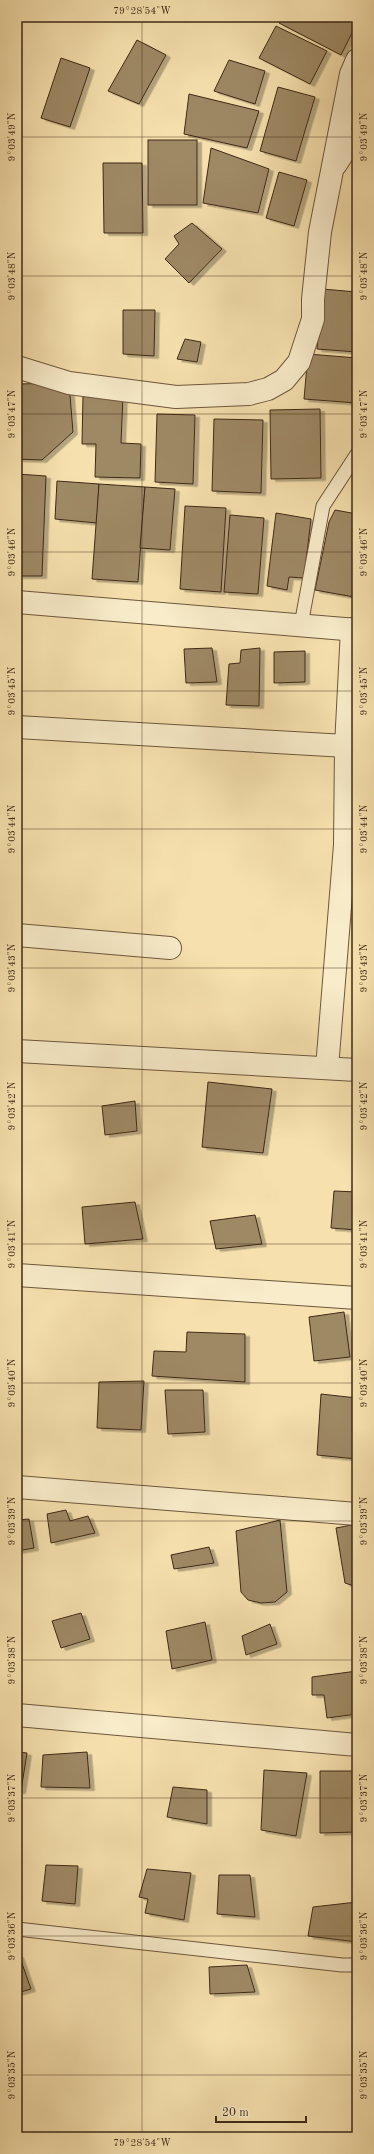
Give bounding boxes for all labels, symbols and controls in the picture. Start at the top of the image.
text: 79°28'54"W [113,6,171,16]
text: 9°03'49"N [7,112,17,161]
text: 9°03'49"N [359,112,369,161]
text: 9°03'48"N [7,251,17,300]
text: 9°03'48"N [359,251,369,300]
text: 9°03'47"N [7,389,17,438]
text: 9°03'47"N [359,389,369,438]
text: 9°03'46"N [7,527,17,576]
text: 9°03'46"N [359,527,369,576]
text: 9°03'45"N [7,666,17,715]
text: 9°03'45"N [359,666,369,715]
text: 9°03'44"N [7,804,17,853]
text: 9°03'44"N [359,804,369,853]
text: 9°03'43"N [7,943,17,992]
text: 9°03'43"N [359,943,369,992]
text: 9°03'42"N [7,1081,17,1130]
text: 9°03'42"N [359,1081,369,1130]
text: 9°03'41"N [7,1219,17,1268]
text: 9°03'41"N [359,1219,369,1268]
text: 9°03'40"N [7,1358,17,1407]
text: 9°03'40"N [359,1358,369,1407]
text: 9°03'39"N [7,1496,17,1545]
text: 9°03'39"N [359,1496,369,1545]
text: 9°03'38"N [7,1635,17,1684]
text: 9°03'38"N [359,1635,369,1684]
text: 9°03'37"N [7,1773,17,1822]
text: 9°03'37"N [359,1773,369,1822]
text: 9°03'36"N [7,1911,17,1960]
text: 9°03'36"N [359,1911,369,1960]
text: 9°03'35"N [7,2050,17,2099]
text: 9°03'35"N [359,2050,369,2099]
scale bar [216,2098,306,2124]
text: 20 m [222,2107,249,2119]
text: 79°28'54"W [113,2138,171,2148]

